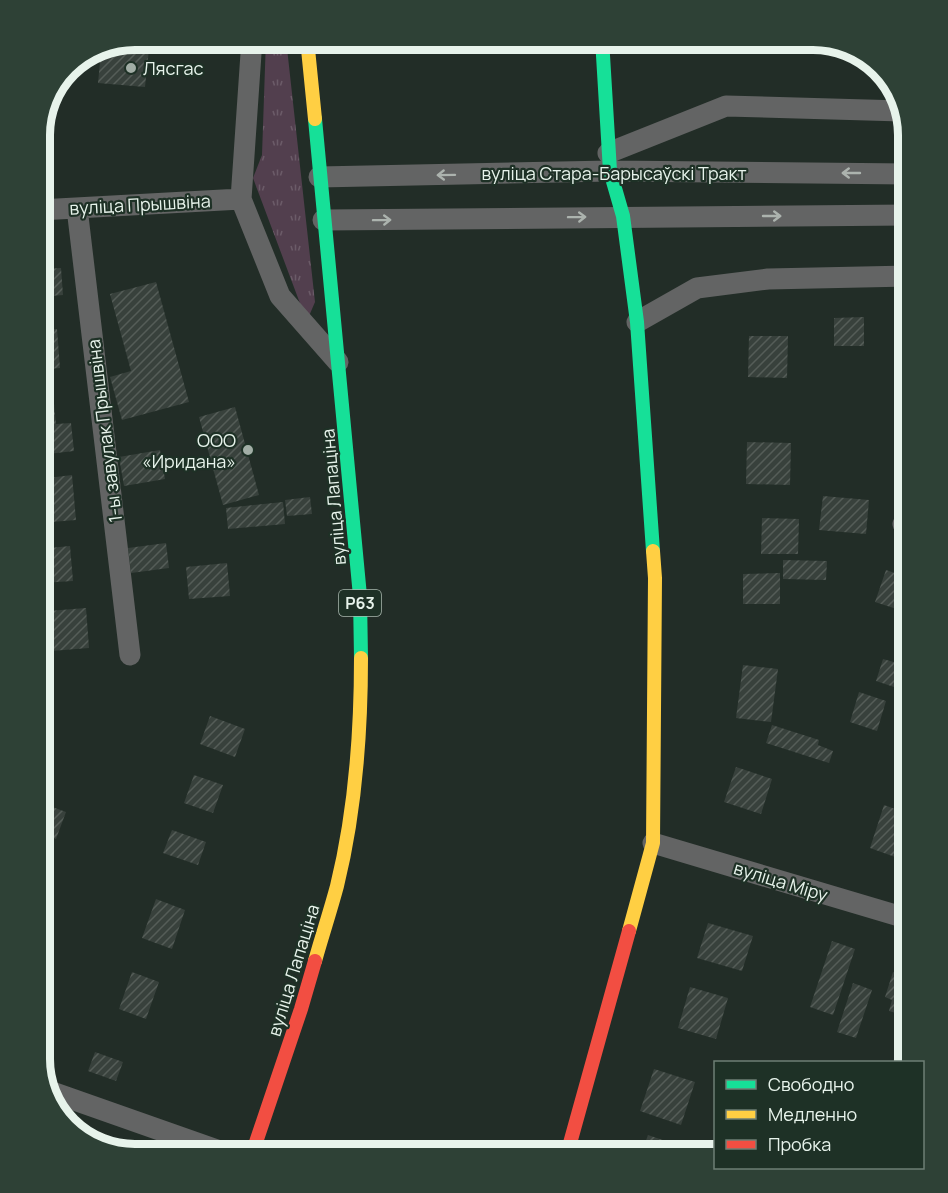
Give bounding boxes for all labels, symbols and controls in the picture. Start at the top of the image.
place label: Лясгас [143,56,204,80]
marker: Лясгас [124,61,138,75]
street label: вуліца Стара-Барысаўскі Тракт [481,161,747,185]
one-way arrow [841,167,861,179]
one-way arrow [436,169,456,180]
street label: вуліца Прышвіна [69,188,211,220]
one-way arrow [761,210,781,222]
one-way arrow [566,211,586,223]
one-way arrow [371,214,391,225]
street label: 1-ы завулак Прышвіна [81,338,127,524]
place label: ООО «Иридана» [142,428,236,473]
street label: вуліца Лапаціна [315,428,351,566]
marker: ООО «Иридана» [241,443,255,457]
road number: Р63 [339,590,381,616]
street label: вуліца Міру [731,855,831,907]
street label: вуліца Лапаціна [262,901,324,1039]
legend [714,1061,924,1169]
text: Свободно [768,1072,854,1096]
text: Медленно [768,1102,857,1126]
text: Пробка [768,1132,831,1156]

